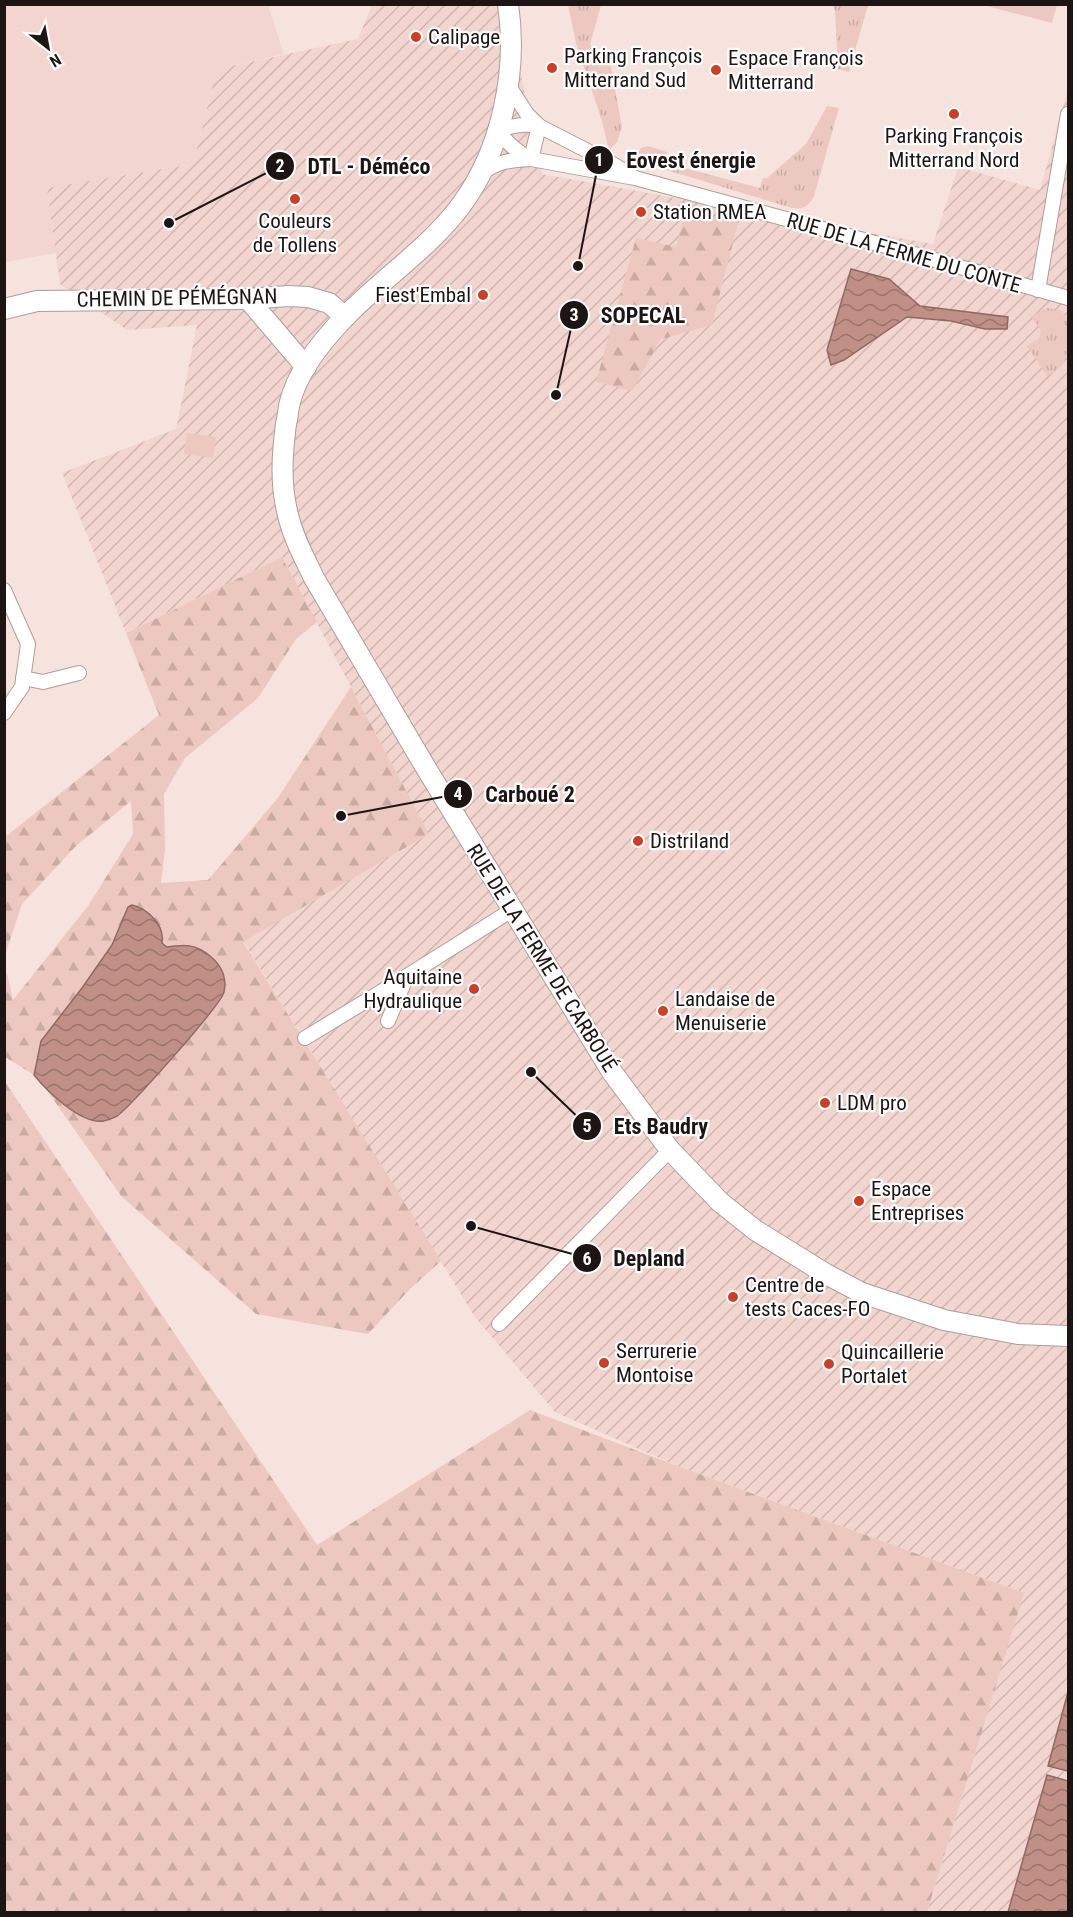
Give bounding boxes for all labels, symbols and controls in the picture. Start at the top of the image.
north arrow [18,18,78,78]
place label: Calipage [428,25,500,49]
marker: Calipage [409,30,423,44]
place label: Parking François Mitterrand Sud [564,44,702,92]
place label: Espace François Mitterrand [728,46,864,94]
text: N [46,50,65,71]
marker: Parking François Mitterrand Sud [545,61,559,75]
marker: Espace François Mitterrand [709,63,723,77]
marker: Parking François Mitterrand Nord [947,107,961,121]
place label: Parking François Mitterrand Nord [885,124,1023,172]
callout: Eovest énergie [584,140,768,180]
callout: DTL - Déméco [265,146,442,186]
text: Eovest énergie [626,148,756,173]
text: 1 [594,149,604,170]
text: DTL - Déméco [308,154,431,179]
text: 2 [275,155,285,176]
marker: Couleurs de Tollens [288,192,302,206]
place label: Station RMEA [653,200,766,224]
marker: Station RMEA [634,205,648,219]
street label: RUE DE LA FERME DU CONTE [784,208,1024,298]
place label: Couleurs de Tollens [253,209,337,257]
place label: Fiest'Embal [375,283,471,307]
street label: CHEMIN DE PÉMÉGNAN [76,284,278,312]
marker: Fiest'Embal [476,288,490,302]
callout: SOPECAL [559,295,697,335]
text: SOPECAL [601,303,685,328]
text: 3 [569,304,579,325]
callout: Carboué 2 [443,774,586,814]
text: Carboué 2 [485,782,575,807]
text: 4 [453,783,463,804]
place label: Distriland [650,829,729,853]
marker: Distriland [631,834,645,848]
street label: RUE DE LA FERME DE CARBOUÉ [462,840,622,1076]
place label: Aquitaine Hydraulique [364,965,462,1013]
marker: Aquitaine Hydraulique [467,982,481,996]
place label: Landaise de Menuiserie [675,987,775,1035]
marker: Landaise de Menuiserie [656,1004,670,1018]
place label: LDM pro [837,1091,907,1115]
marker: LDM pro [818,1096,832,1110]
callout: Ets Baudry [572,1106,720,1146]
text: Ets Baudry [614,1114,708,1139]
text: 5 [582,1115,592,1136]
place label: Espace Entreprises [871,1177,964,1225]
marker: Espace Entreprises [852,1194,866,1208]
callout: Depland [572,1238,697,1278]
text: Depland [613,1246,685,1271]
text: 6 [582,1248,592,1269]
place label: Centre de tests Caces-FO [745,1273,870,1321]
marker: Centre de tests Caces-FO [726,1290,740,1304]
place label: Serrurerie Montoise [616,1339,697,1387]
place label: Quincaillerie Portalet [841,1340,944,1388]
marker: Serrurerie Montoise [597,1356,611,1370]
marker: Quincaillerie Portalet [822,1357,836,1371]

